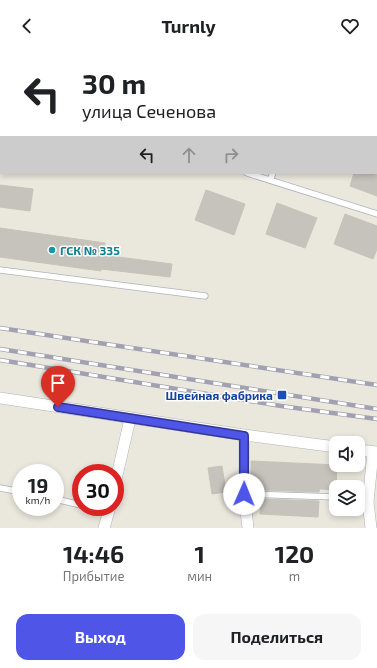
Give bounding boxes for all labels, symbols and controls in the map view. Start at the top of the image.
icon: back [16,15,38,37]
text: Turnly [161,15,216,37]
icon: heart [339,15,361,37]
text: 30 m [82,66,146,100]
icon: left [16,68,68,120]
text: улица Сеченова [82,100,216,122]
icon: left [136,144,158,166]
icon: ahead [178,144,200,166]
icon: right [220,144,242,166]
place label: ГСК № 335 [60,243,120,257]
marker: ГСК № 335 [47,245,57,255]
pin [41,366,75,407]
icon: arrive [47,372,69,394]
place label: Швейная фабрика [166,388,273,402]
marker: Швейная фабрика [276,389,288,401]
map controls [329,436,365,516]
button: sound [329,436,365,472]
speed limit sign: 30 [72,464,124,516]
text: 19 [28,473,48,497]
position arrow [223,473,265,515]
button: layers [329,480,365,516]
text: km/h [26,494,50,506]
text: 14:46 [63,539,124,568]
text: 1 [194,539,205,568]
text: 120 [275,539,314,568]
text: Прибытие [63,568,124,584]
text: мин [187,568,212,584]
text: m [289,568,300,584]
button: Выход [16,614,185,660]
button: Поделиться [193,614,361,660]

